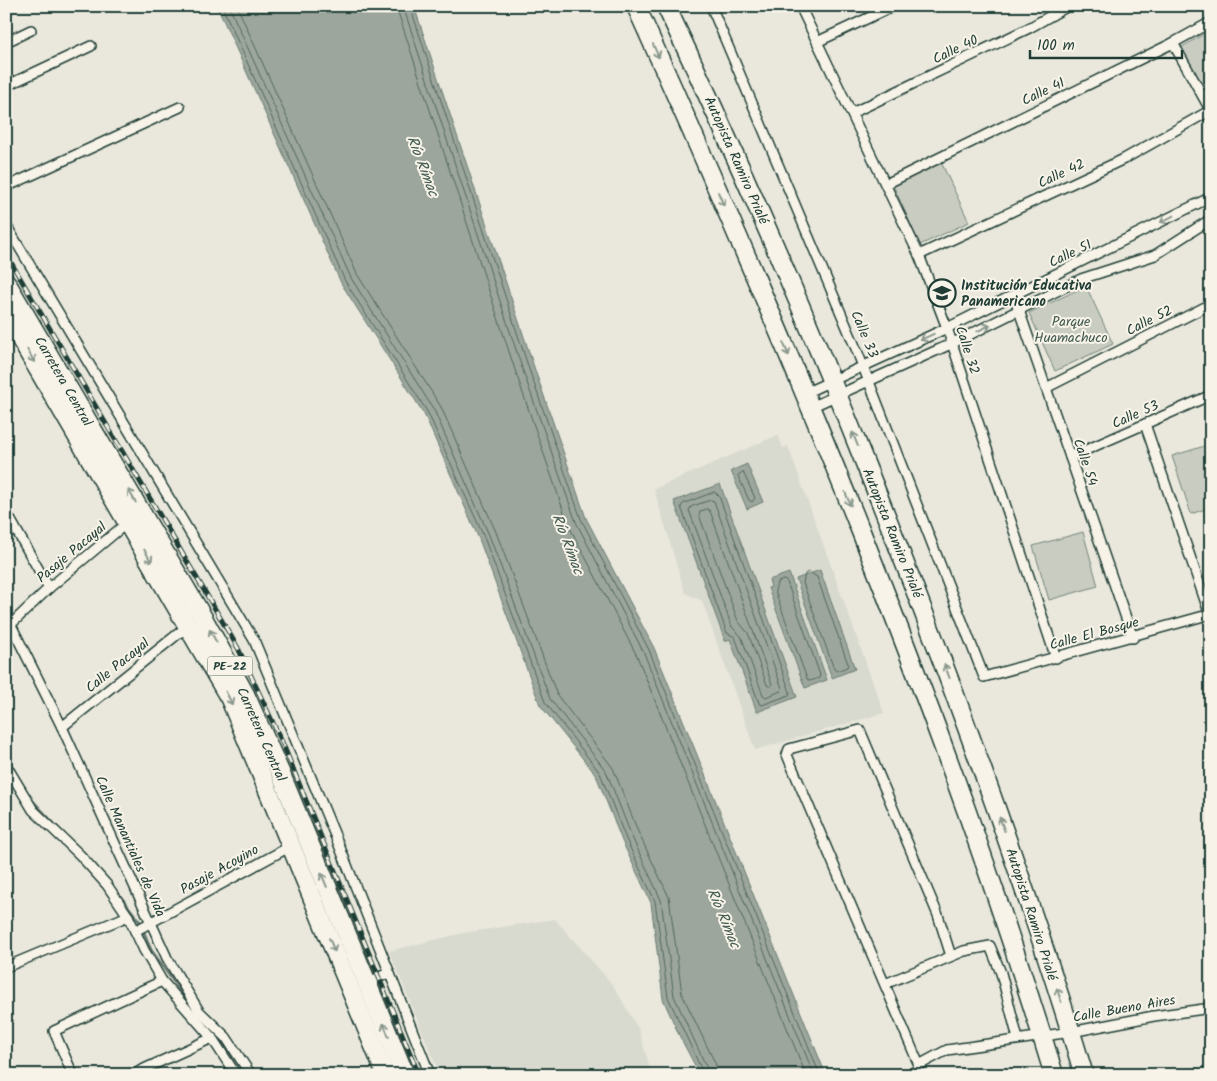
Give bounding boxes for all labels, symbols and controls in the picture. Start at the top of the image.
scale bar [1030,28,1182,60]
street label: Calle 40 [929,29,982,70]
text: 100 m [1037,34,1075,58]
one-way arrow [651,43,661,58]
street label: Calle 41 [1018,72,1069,112]
street label: Autopista Ramiro Prialé [698,93,775,229]
water label: Río Rímac [400,133,445,201]
street label: Calle 42 [1034,153,1089,194]
one-way arrow [717,191,727,206]
one-way arrow [1160,214,1175,224]
street label: Calle 51 [1045,234,1096,274]
place label: Institución Educativa Panamericano [961,275,1092,313]
school or university icon: Institución Educativa Panamericano [927,278,957,308]
street label: Calle 52 [1122,300,1176,342]
street label: Calle 33 [844,307,884,362]
park label: Parque Huamachuco [1034,311,1108,349]
street label: Calle 32 [949,323,985,377]
one-way arrow [976,323,991,332]
street label: Carretera Central [28,332,98,431]
one-way arrow [920,333,935,342]
one-way arrow [781,341,791,356]
one-way arrow [26,348,36,362]
street label: Calle 53 [1108,395,1162,435]
one-way arrow [850,432,860,447]
street label: Calle 54 [1067,436,1104,489]
street label: Autopista Ramiro Prialé [856,465,928,602]
one-way arrow [126,489,136,503]
one-way arrow [844,491,853,506]
water label: Río Rímac [545,511,590,579]
street label: Pasaje Pacayal [32,516,112,589]
one-way arrow [144,549,154,563]
street label: Calle El Bosque [1047,611,1142,656]
one-way arrow [208,630,218,644]
street label: Calle Pacayal [81,633,155,699]
road number: PE-22 [208,656,252,676]
one-way arrow [942,664,951,680]
street label: Carretera Central [230,684,292,786]
one-way arrow [224,690,234,705]
street label: Calle Manantiales de Vida [89,772,171,921]
one-way arrow [997,817,1006,832]
street label: Pasaje Acoyino [176,839,263,901]
street label: Autopista Ramiro Prialé [999,845,1063,984]
one-way arrow [319,872,328,887]
water label: Río Rímac [700,885,747,953]
one-way arrow [328,937,337,952]
one-way arrow [1054,988,1063,1003]
street label: Calle Bueno Aires [1071,989,1177,1029]
one-way arrow [381,1023,391,1038]

